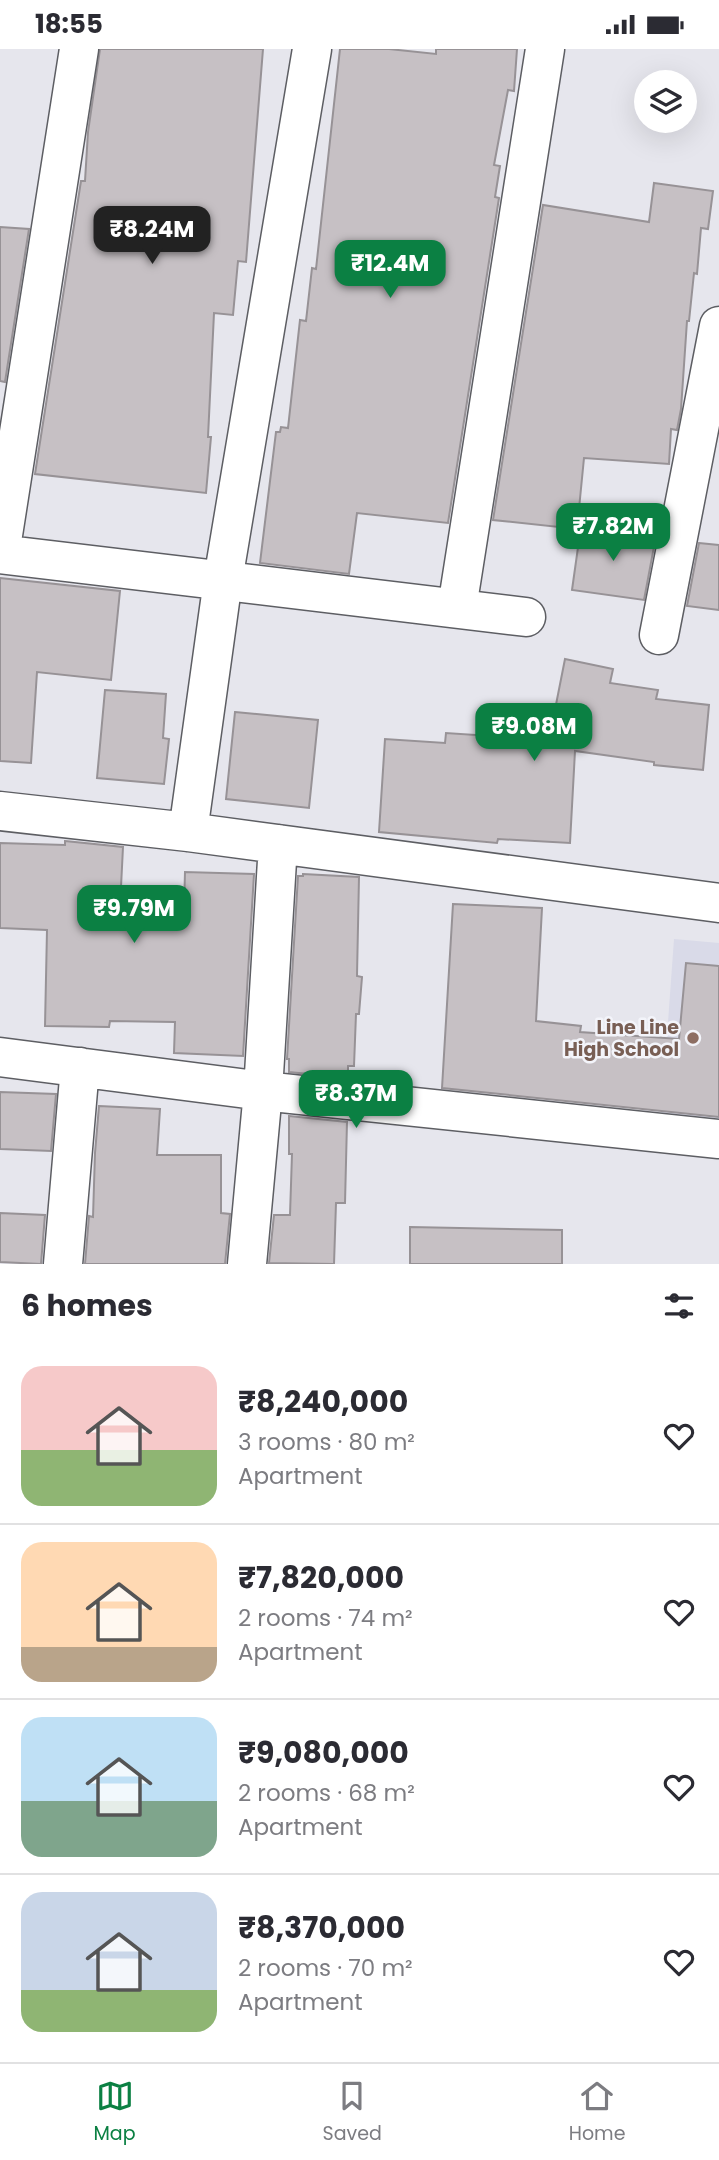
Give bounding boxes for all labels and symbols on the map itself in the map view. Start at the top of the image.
pin: ₹8.24M [95,207,209,266]
pin: ₹12.4M [333,240,447,300]
pin: ₹7.82M [556,503,670,563]
pin: ₹9.08M [477,703,591,763]
pin: ₹9.79M [77,885,191,945]
place label: Line Line High School [564,1014,679,1063]
marker: Line Line High School [685,1030,701,1046]
pin: ₹8.37M [299,1070,413,1130]

